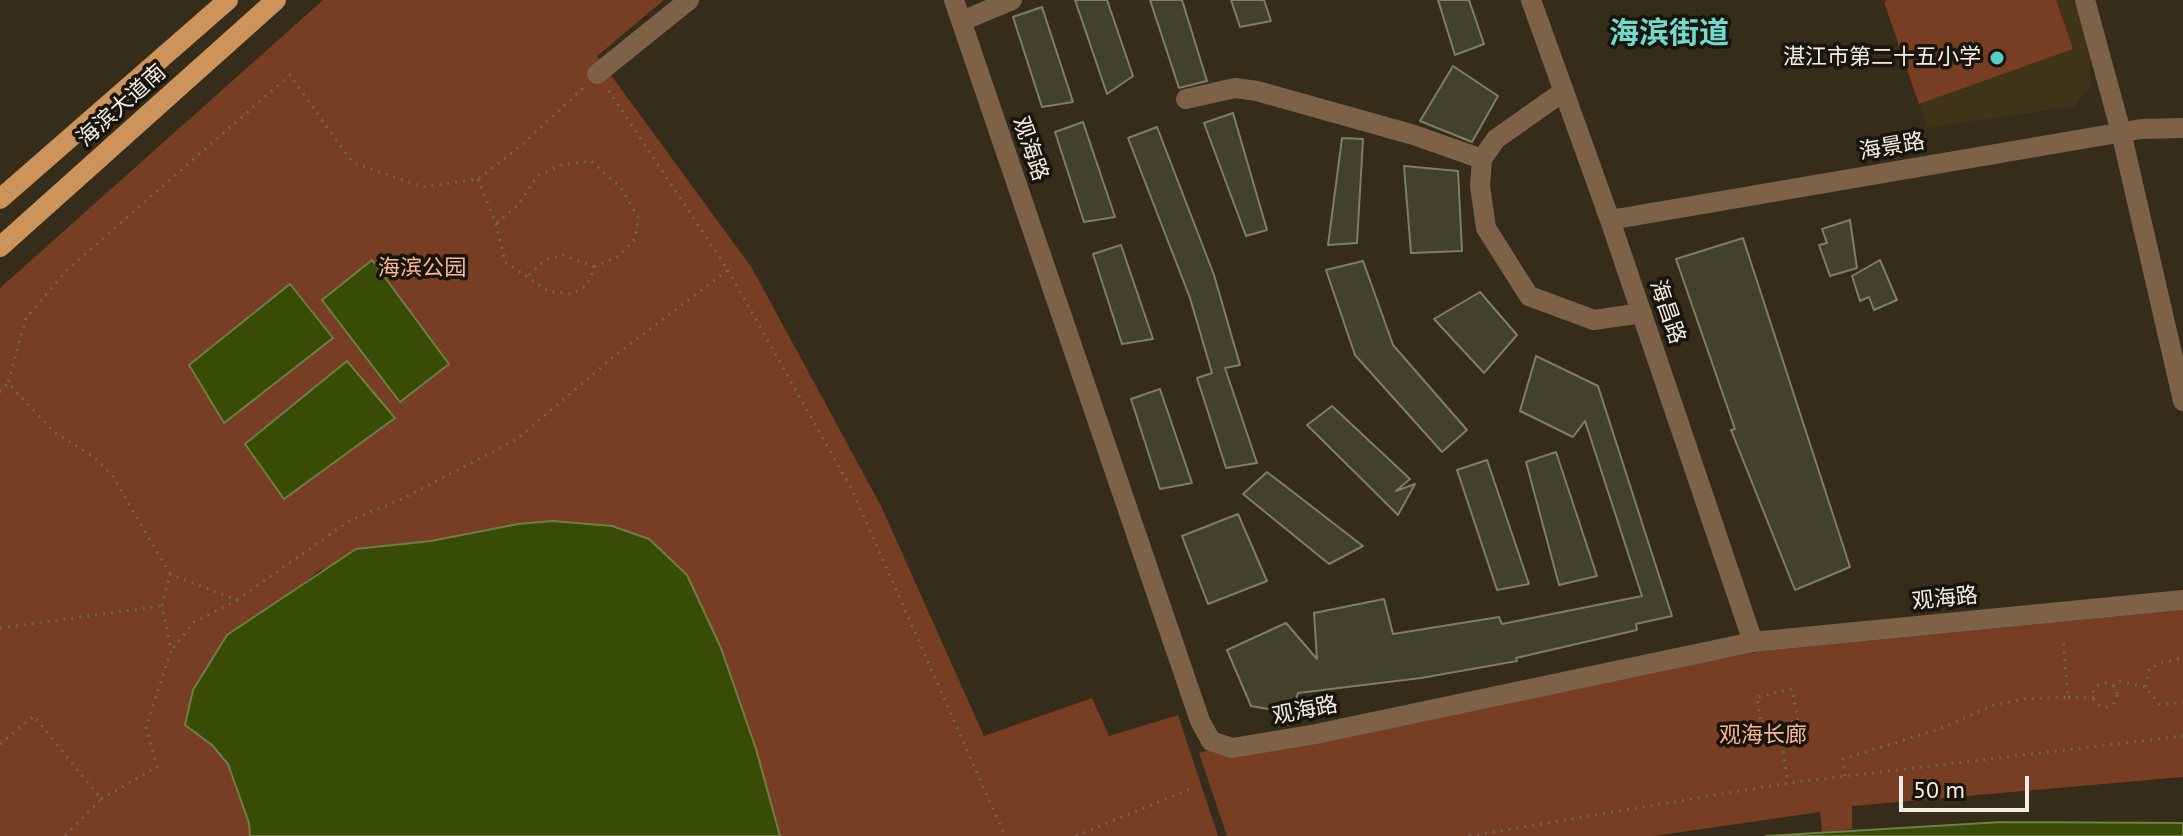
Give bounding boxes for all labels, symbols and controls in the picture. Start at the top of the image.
district label: 海滨街道 [1609,16,1729,52]
place label: 湛江市第二十五小学 [1783,45,1981,71]
marker: 湛江市第二十五小学 [1988,49,2006,67]
street label: 海滨大道南 [72,59,172,153]
street label: 观海路 [1007,114,1053,184]
street label: 海景路 [1857,128,1927,166]
park label: 海滨公园 [378,256,466,282]
street label: 海昌路 [1644,277,1690,347]
street label: 观海路 [1911,582,1979,616]
street label: 观海路 [1270,692,1340,730]
park label: 观海长廊 [1719,723,1807,749]
scale bar [1903,760,2033,810]
text: 50 m [1913,774,1965,805]

